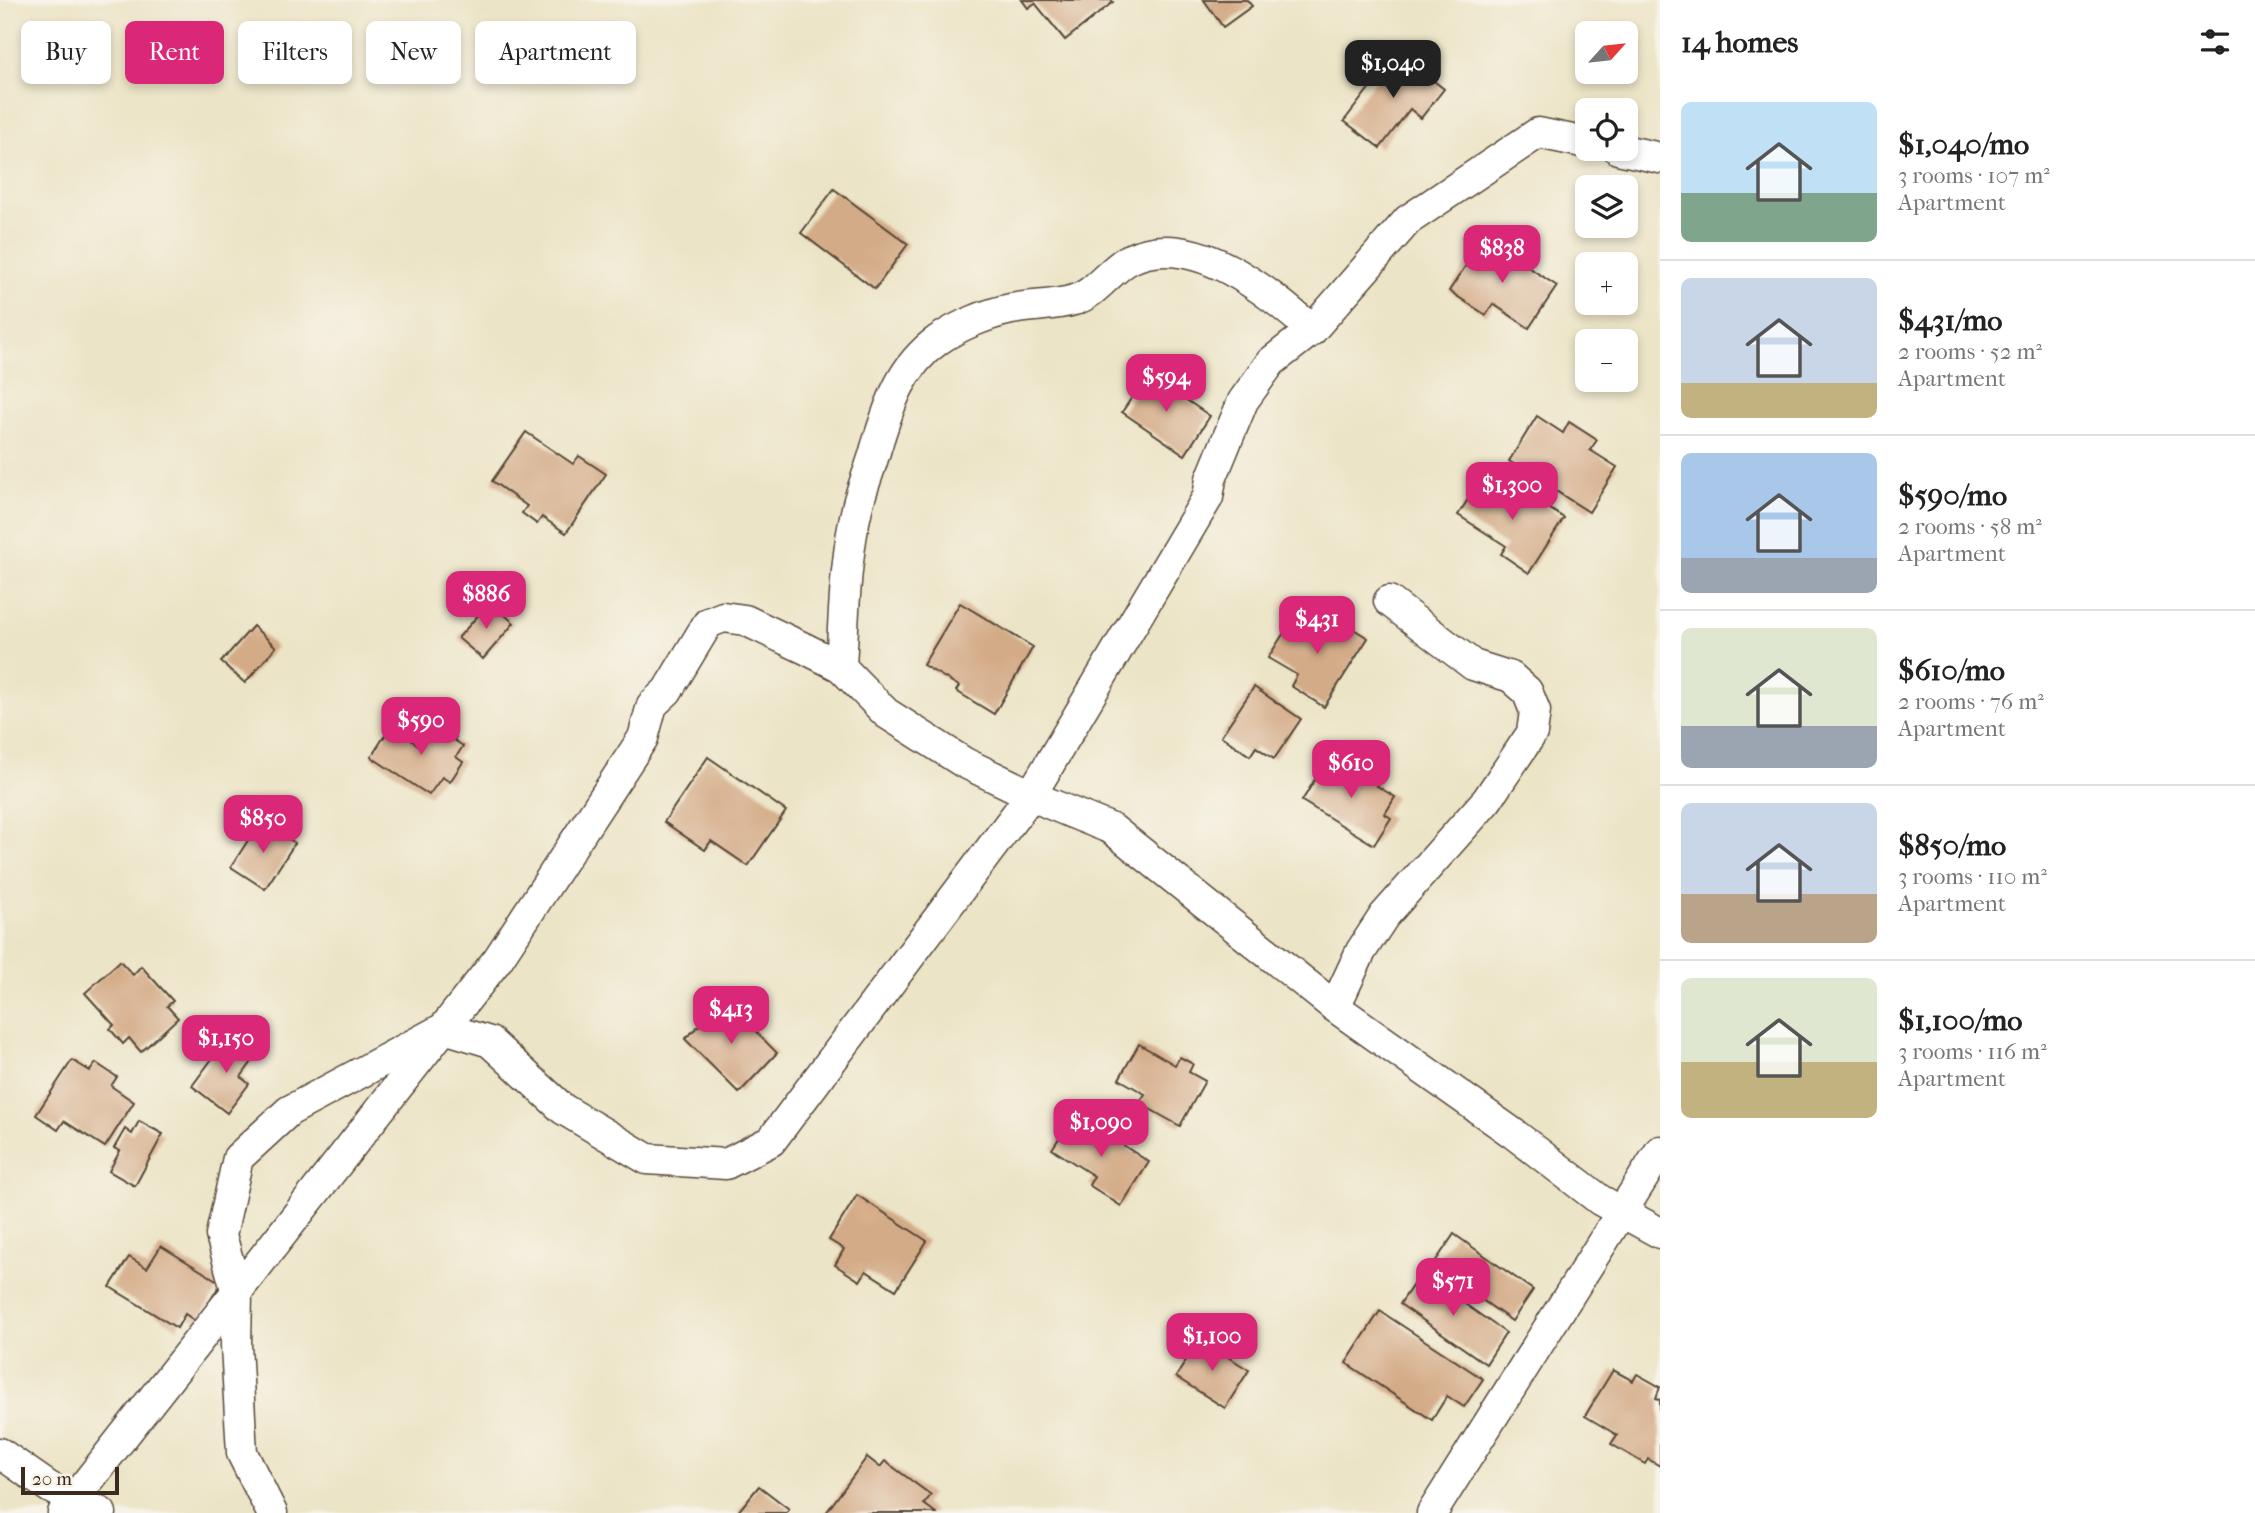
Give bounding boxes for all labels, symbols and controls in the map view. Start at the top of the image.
chip: Buy [21,21,111,84]
chip: Rent [125,21,224,84]
chip: Filters [238,21,352,84]
chip: New [366,21,461,84]
chip: Apartment [475,21,636,84]
north arrow [1575,21,1638,84]
map controls [1575,21,1638,392]
icon: filters [2196,23,2234,61]
text: 14 homes [1681,25,1798,60]
pin: $1,040 [1336,41,1450,100]
text: $1,040 [1361,49,1425,76]
button: locate [1575,98,1638,161]
text: $1,040/mo [1898,127,2029,162]
icon: home [1737,130,1821,214]
text: 3 rooms · 107 m² [1898,162,2050,189]
button: layers [1575,175,1638,238]
text: Apartment [1898,189,2006,216]
pin: $838 [1461,226,1543,285]
text: $838 [1479,234,1525,261]
button: + [1575,252,1638,315]
text: $431/mo [1898,303,2003,338]
icon: home [1737,306,1821,390]
button: − [1575,329,1638,392]
text: 2 rooms · 52 m² [1898,338,2042,365]
pin: $594 [1125,354,1207,414]
text: $594 [1142,363,1190,390]
text: Apartment [1898,365,2006,392]
pin: $1,300 [1455,462,1569,522]
text: $1,300 [1482,471,1542,498]
text: $590/mo [1898,478,2007,513]
icon: home [1737,481,1821,565]
text: 2 rooms · 58 m² [1898,513,2042,540]
text: Apartment [1898,540,2006,567]
pin: $886 [445,572,527,631]
text: $886 [462,580,510,607]
pin: $431 [1276,596,1358,656]
text: $431 [1295,605,1339,632]
text: $610/mo [1898,653,2005,688]
icon: home [1737,656,1821,740]
text: 2 rooms · 76 m² [1898,688,2044,715]
pin: $590 [380,698,462,757]
text: $590 [397,706,445,733]
text: Apartment [1898,715,2006,742]
pin: $610 [1310,740,1392,800]
text: $610 [1328,749,1374,776]
pin: $850 [222,796,304,855]
text: $850 [240,804,286,831]
text: $850/mo [1898,828,2006,863]
icon: home [1737,831,1821,915]
text: 3 rooms · 110 m² [1898,863,2047,890]
text: Apartment [1898,890,2006,917]
pin: $413 [690,986,772,1046]
text: $413 [709,995,753,1022]
text: $1,100/mo [1898,1003,2022,1038]
icon: home [1737,1006,1821,1090]
pin: $1,150 [169,1016,283,1075]
text: $1,150 [198,1024,254,1051]
text: 3 rooms · 116 m² [1898,1038,2047,1065]
text: Apartment [1898,1065,2006,1092]
pin: $1,090 [1044,1100,1158,1159]
text: $1,090 [1069,1108,1133,1135]
pin: $571 [1412,1258,1494,1318]
text: $571 [1432,1267,1474,1294]
pin: $1,100 [1155,1314,1269,1373]
text: $1,100 [1182,1322,1242,1349]
scale bar [21,1464,119,1496]
text: 20 m [32,1468,72,1490]

